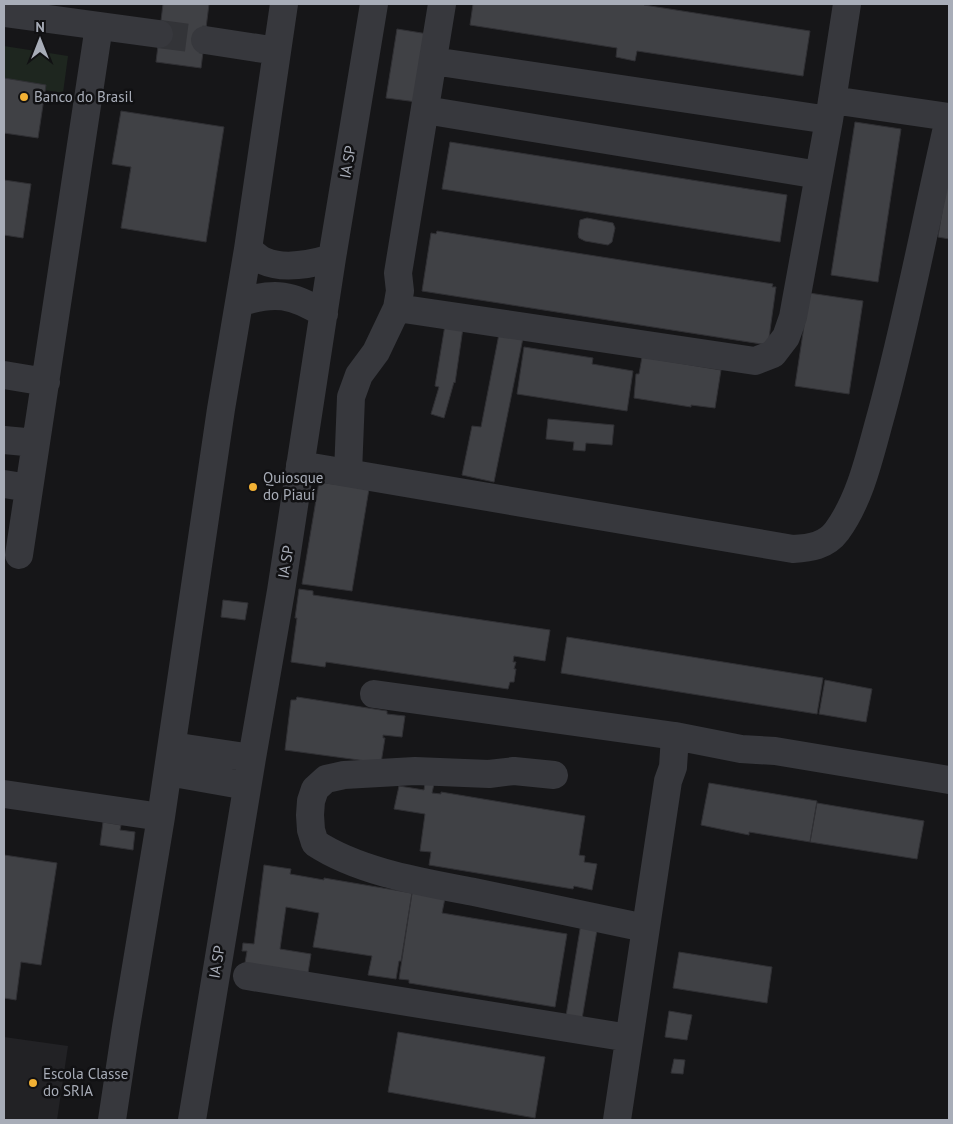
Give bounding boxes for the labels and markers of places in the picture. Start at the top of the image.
place label: Banco do Brasil [34,87,134,106]
marker: Banco do Brasil [18,91,30,103]
place label: Quiosque do Piauí [263,468,323,504]
marker: Quiosque do Piauí [247,481,259,493]
place label: Escola Classe do SRIA [43,1064,128,1100]
marker: Escola Classe do SRIA [27,1077,39,1089]

